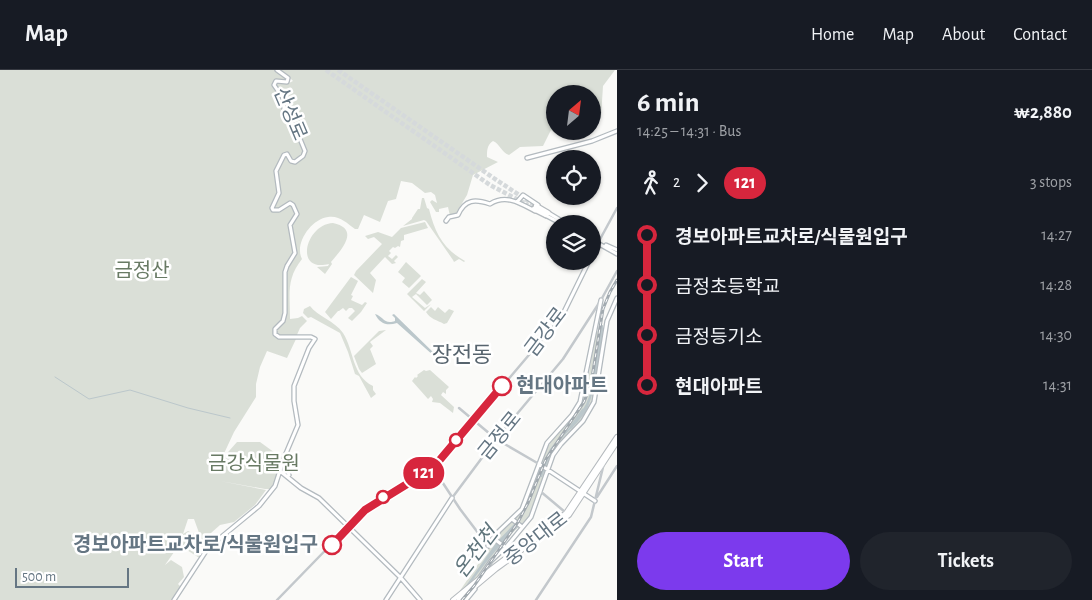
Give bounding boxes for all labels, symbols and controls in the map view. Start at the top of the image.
text: Map [25,22,68,46]
text: Home [811,26,854,44]
text: Map [882,26,914,44]
text: About [942,26,985,44]
text: Contact [1013,26,1067,44]
street label: 산성로 [270,84,311,143]
north arrow [546,85,601,140]
map controls [546,85,601,270]
text: 6 min [637,89,699,117]
text: ₩2,880 [1014,103,1072,122]
text: 14:25 – 14:31 · Bus [637,123,741,139]
button: locate [546,150,601,205]
icon: walk [637,169,665,197]
icon: forward [688,169,716,197]
text: 2 [673,174,680,190]
text: 121 [734,174,756,192]
text: 3 stops [1030,174,1072,190]
button: layers [546,215,601,270]
text: 14:27 [1041,227,1072,243]
text: 경보아파트교차로/식물원입구 [675,228,908,247]
park label: 금정산 [114,260,170,281]
text: 14:28 [1040,277,1072,293]
text: 금정초등학교 [675,278,780,297]
street label: 금강로 [521,303,571,360]
text: 14:30 [1040,327,1072,343]
text: 금정등기소 [675,328,762,347]
district label: 장전동 [432,343,492,366]
place label: 현대아파트 [516,375,608,396]
marker: 현대아파트 [492,376,512,396]
text: 14:31 [1043,377,1072,393]
text: 현대아파트 [675,378,762,397]
street label: 금정로 [474,408,525,464]
unlabelled marker [449,433,463,447]
park label: 금강식물원 [208,453,300,474]
line badge: 121 [395,457,453,489]
text: 121 [413,464,435,482]
unlabelled marker [376,490,390,504]
street label: 중앙대로 [500,508,571,570]
water label: 온천천 [449,520,503,581]
button: Start [637,532,850,590]
button: Tickets [860,532,1072,590]
place label: 경보아파트교차로/식물원입구 [73,534,318,555]
marker: 경보아파트교차로/식물원입구 [322,535,342,555]
scale bar [15,565,129,588]
text: 500 m [22,570,56,584]

